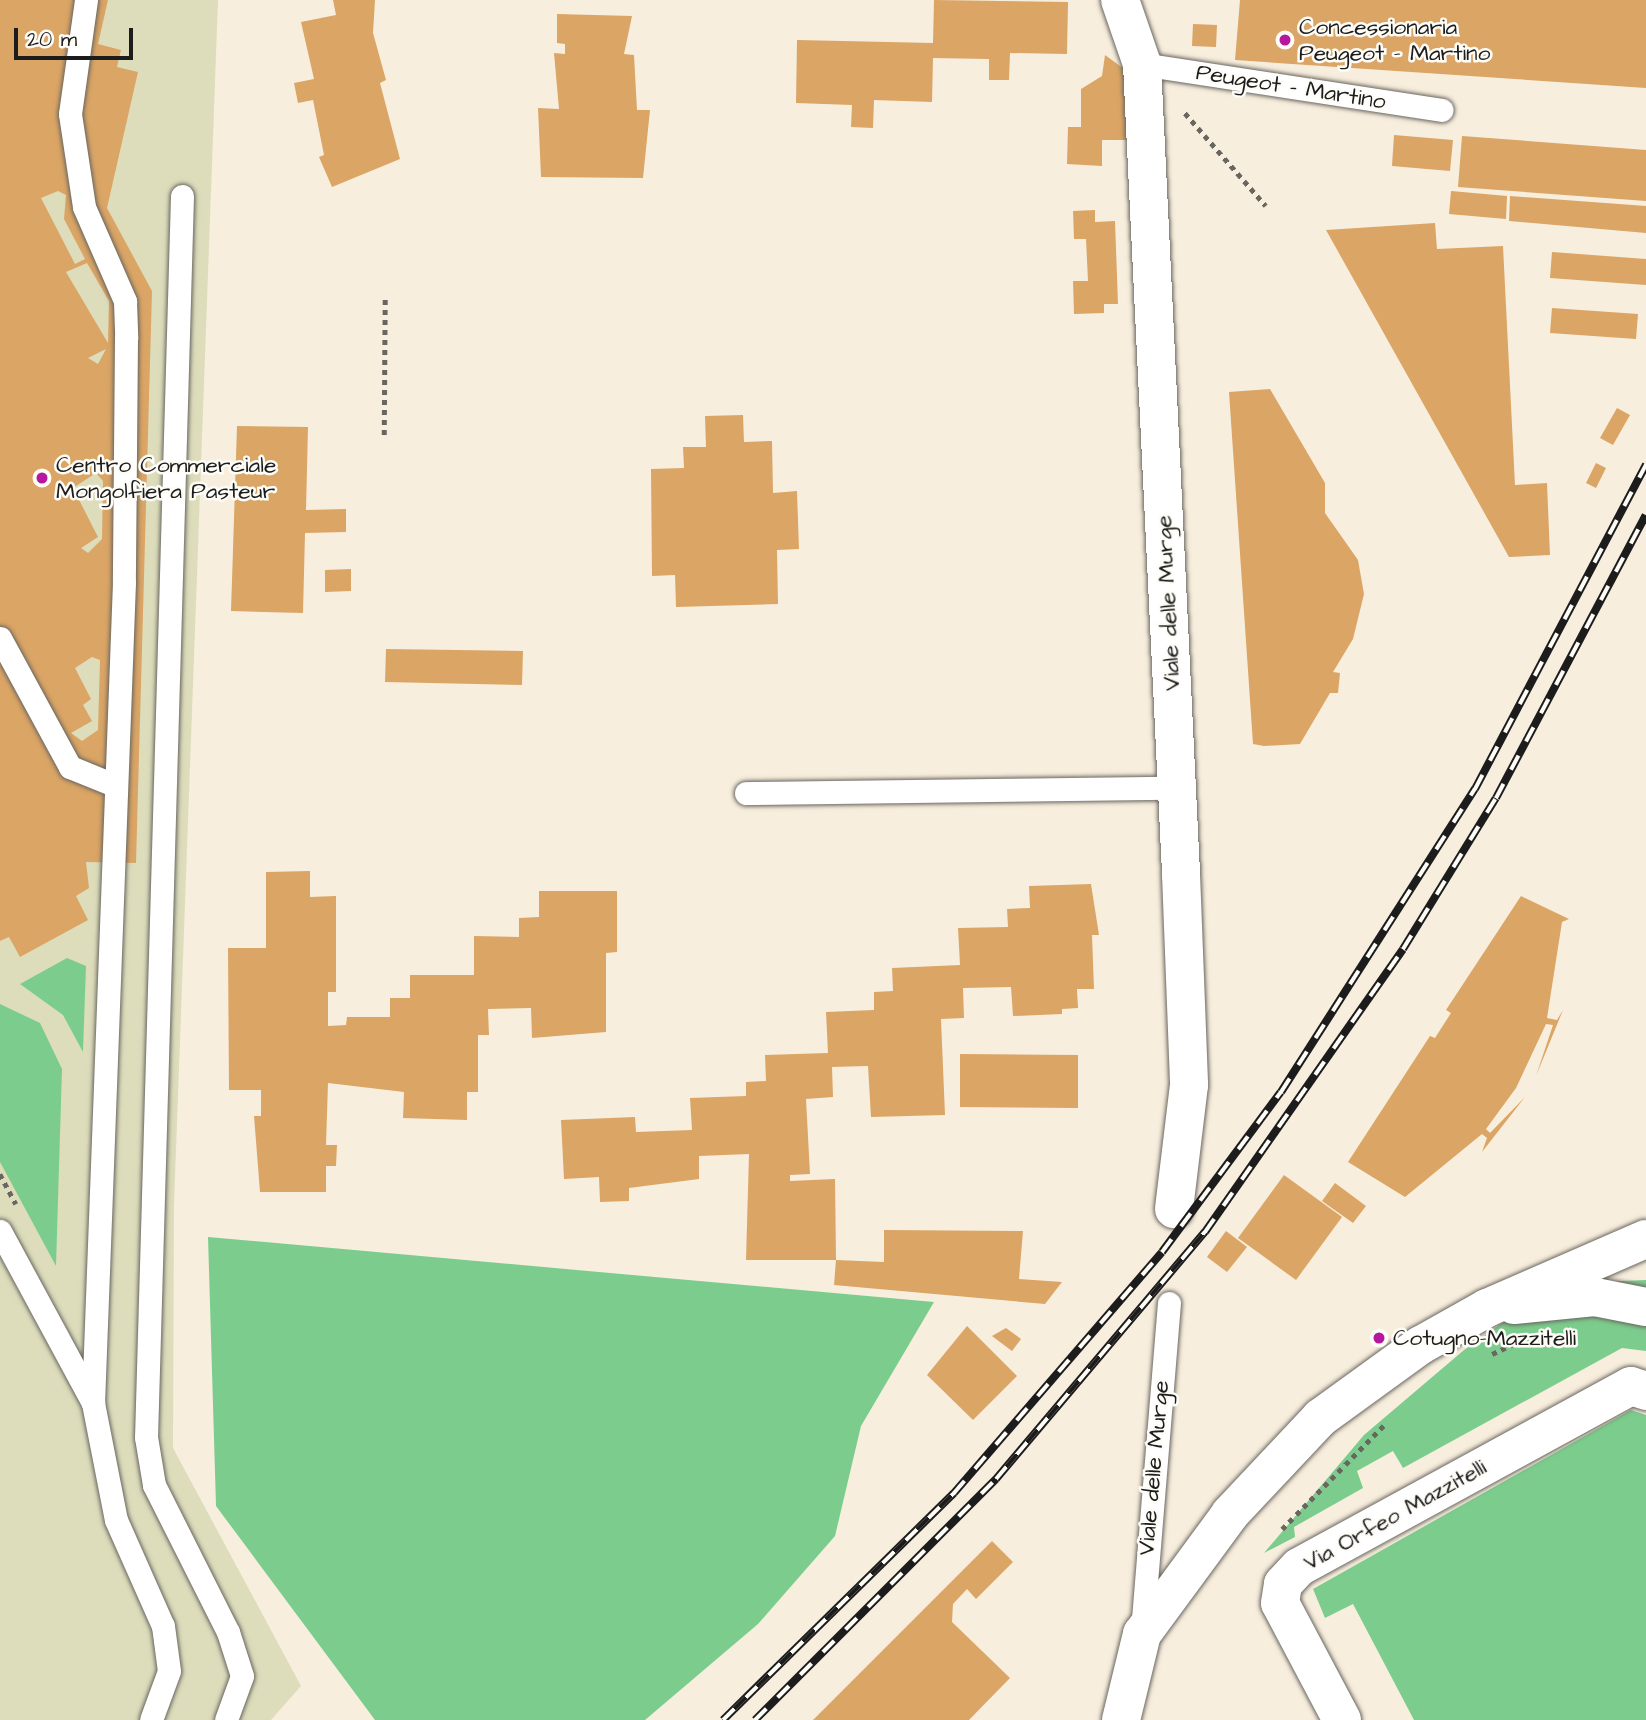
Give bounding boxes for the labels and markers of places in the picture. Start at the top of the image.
place label: Concessionaria Peugeot - Martino [1299,13,1491,67]
marker: Concessionaria Peugeot - Martino [1277,32,1293,48]
place label: Centro Commerciale Mongolfiera Pasteur [56,451,276,505]
marker: Centro Commerciale Mongolfiera Pasteur [34,470,50,486]
place label: Cotugno-Mazzitelli [1393,1324,1576,1352]
marker: Cotugno-Mazzitelli [1371,1330,1387,1346]

